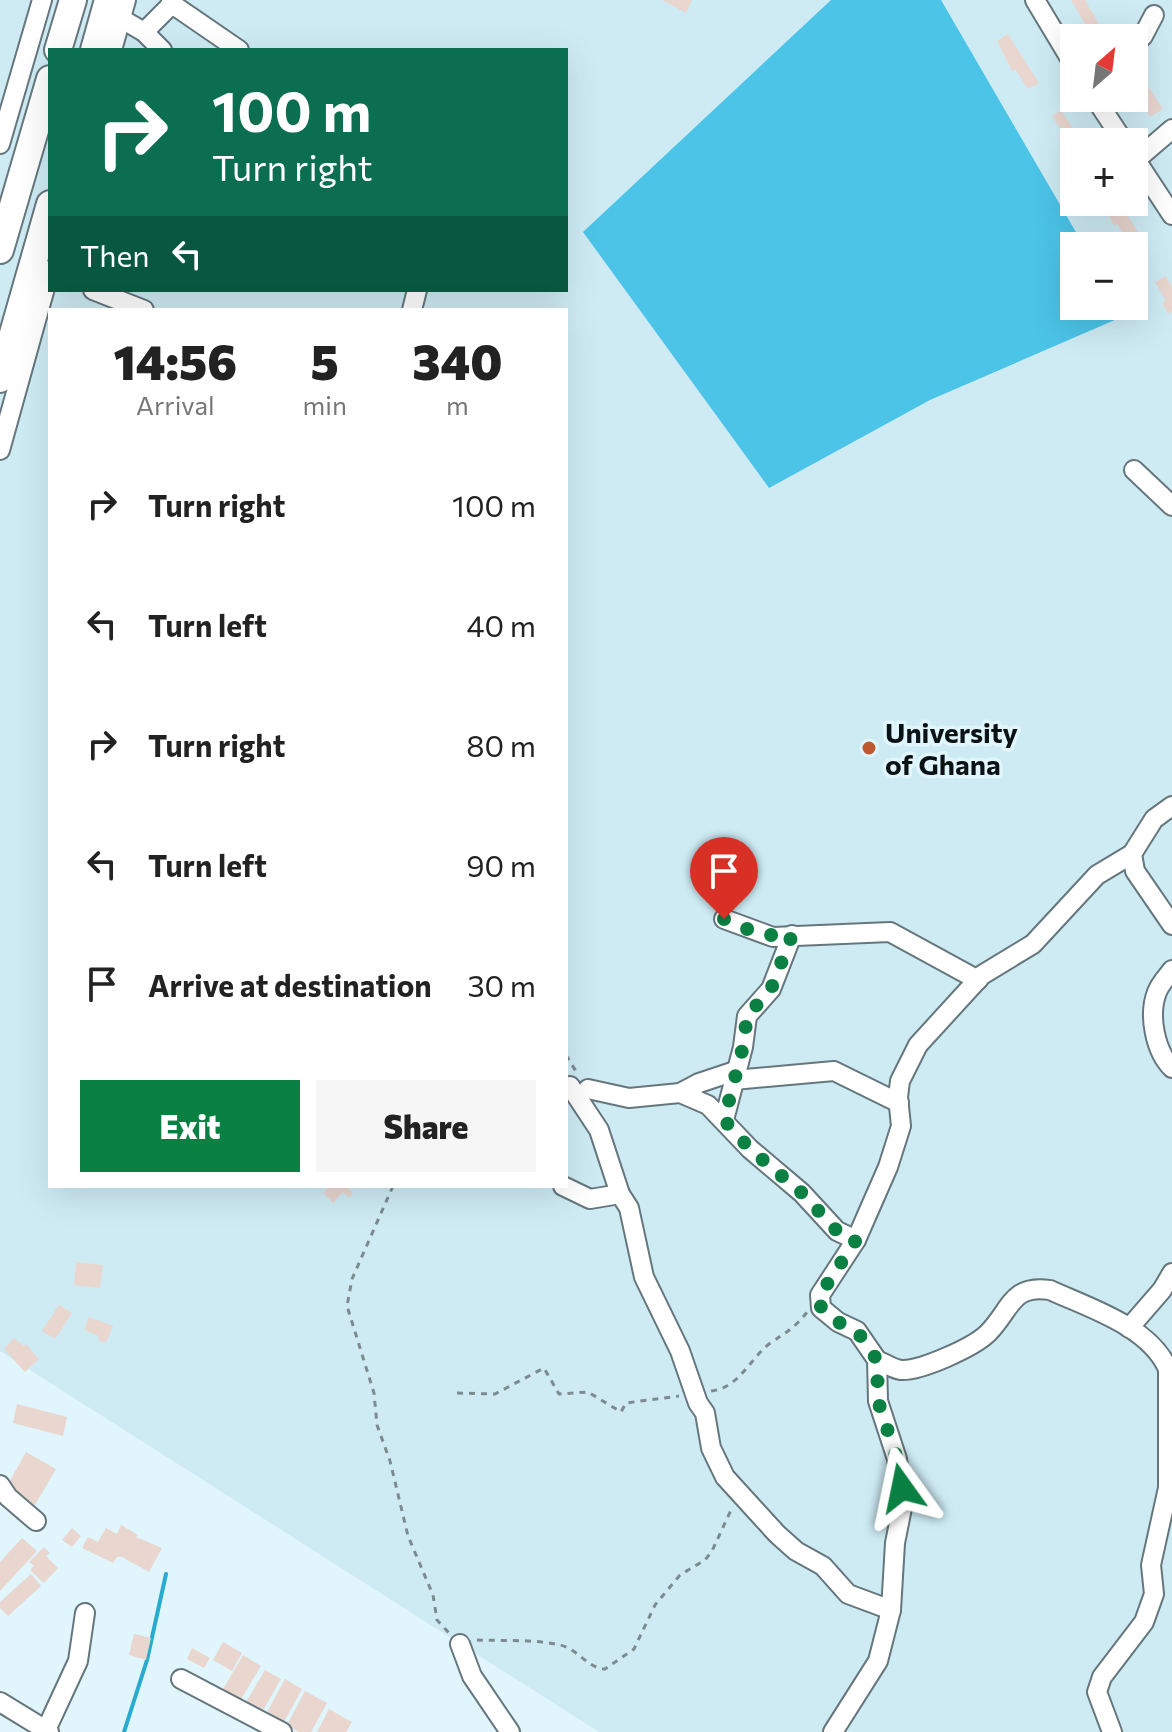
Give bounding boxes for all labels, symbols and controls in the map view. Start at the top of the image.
north arrow [1060,24,1148,112]
map controls [1060,24,1148,320]
text: 100 m [212,75,371,144]
icon: right [80,80,184,184]
button: + [1060,128,1148,216]
text: Turn right [212,144,373,188]
icon: left [165,232,209,276]
button: − [1060,232,1148,320]
text: Then [80,236,149,273]
text: 14:56 [113,331,237,390]
text: 5 [311,331,339,390]
text: 340 [412,331,503,390]
text: Arrival [136,389,215,420]
text: min [303,389,347,420]
text: m [446,389,469,420]
icon: right [80,482,124,526]
text: Turn right [148,486,285,523]
text: 100 m [452,486,536,523]
icon: left [80,602,124,646]
text: Turn left [148,606,267,643]
text: 40 m [467,606,536,643]
place label: University of Ghana [885,715,1018,781]
icon: right [80,722,124,766]
text: Turn right [148,726,285,763]
text: 80 m [466,726,536,763]
marker: University of Ghana [860,739,878,757]
pin [690,837,758,919]
icon: left [80,842,124,886]
text: Turn left [148,846,267,883]
text: 90 m [466,846,536,883]
icon: arrive [702,849,746,893]
icon: arrive [80,962,124,1006]
text: Arrive at destination [148,966,432,1003]
text: 30 m [467,966,536,1003]
button: Exit [80,1080,300,1172]
button: Share [316,1080,536,1172]
position arrow [860,1446,944,1530]

